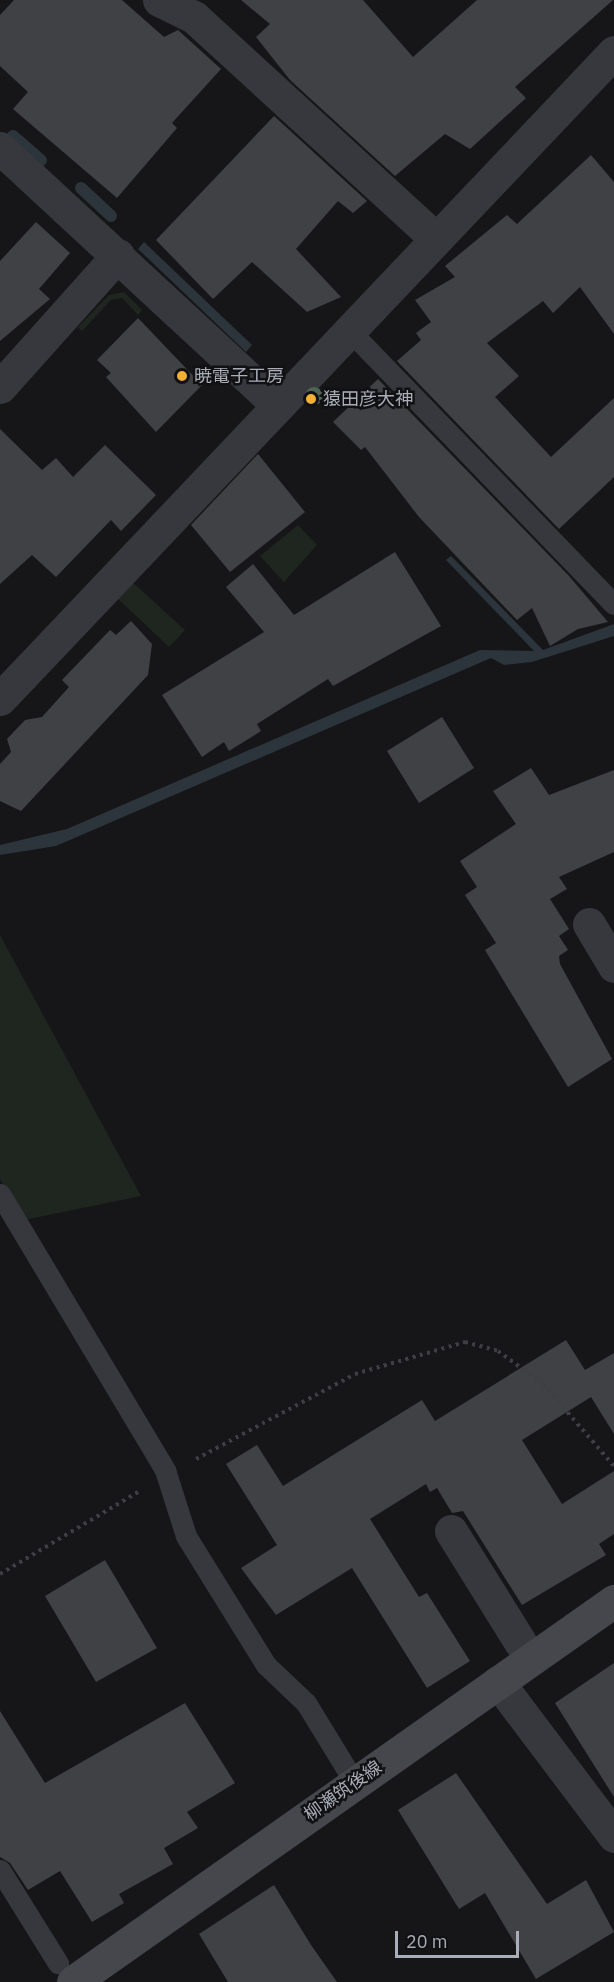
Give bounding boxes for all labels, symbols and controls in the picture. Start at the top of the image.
place label: 暁電子工房 [194,365,284,387]
marker: 暁電子工房 [175,369,189,383]
place label: 猿田彦大神 [323,388,413,410]
marker: 猿田彦大神 [304,392,318,406]
street label: 柳瀬筑後線 [300,1756,386,1826]
scale bar [398,1919,522,1957]
text: 20 m [406,1930,448,1953]

